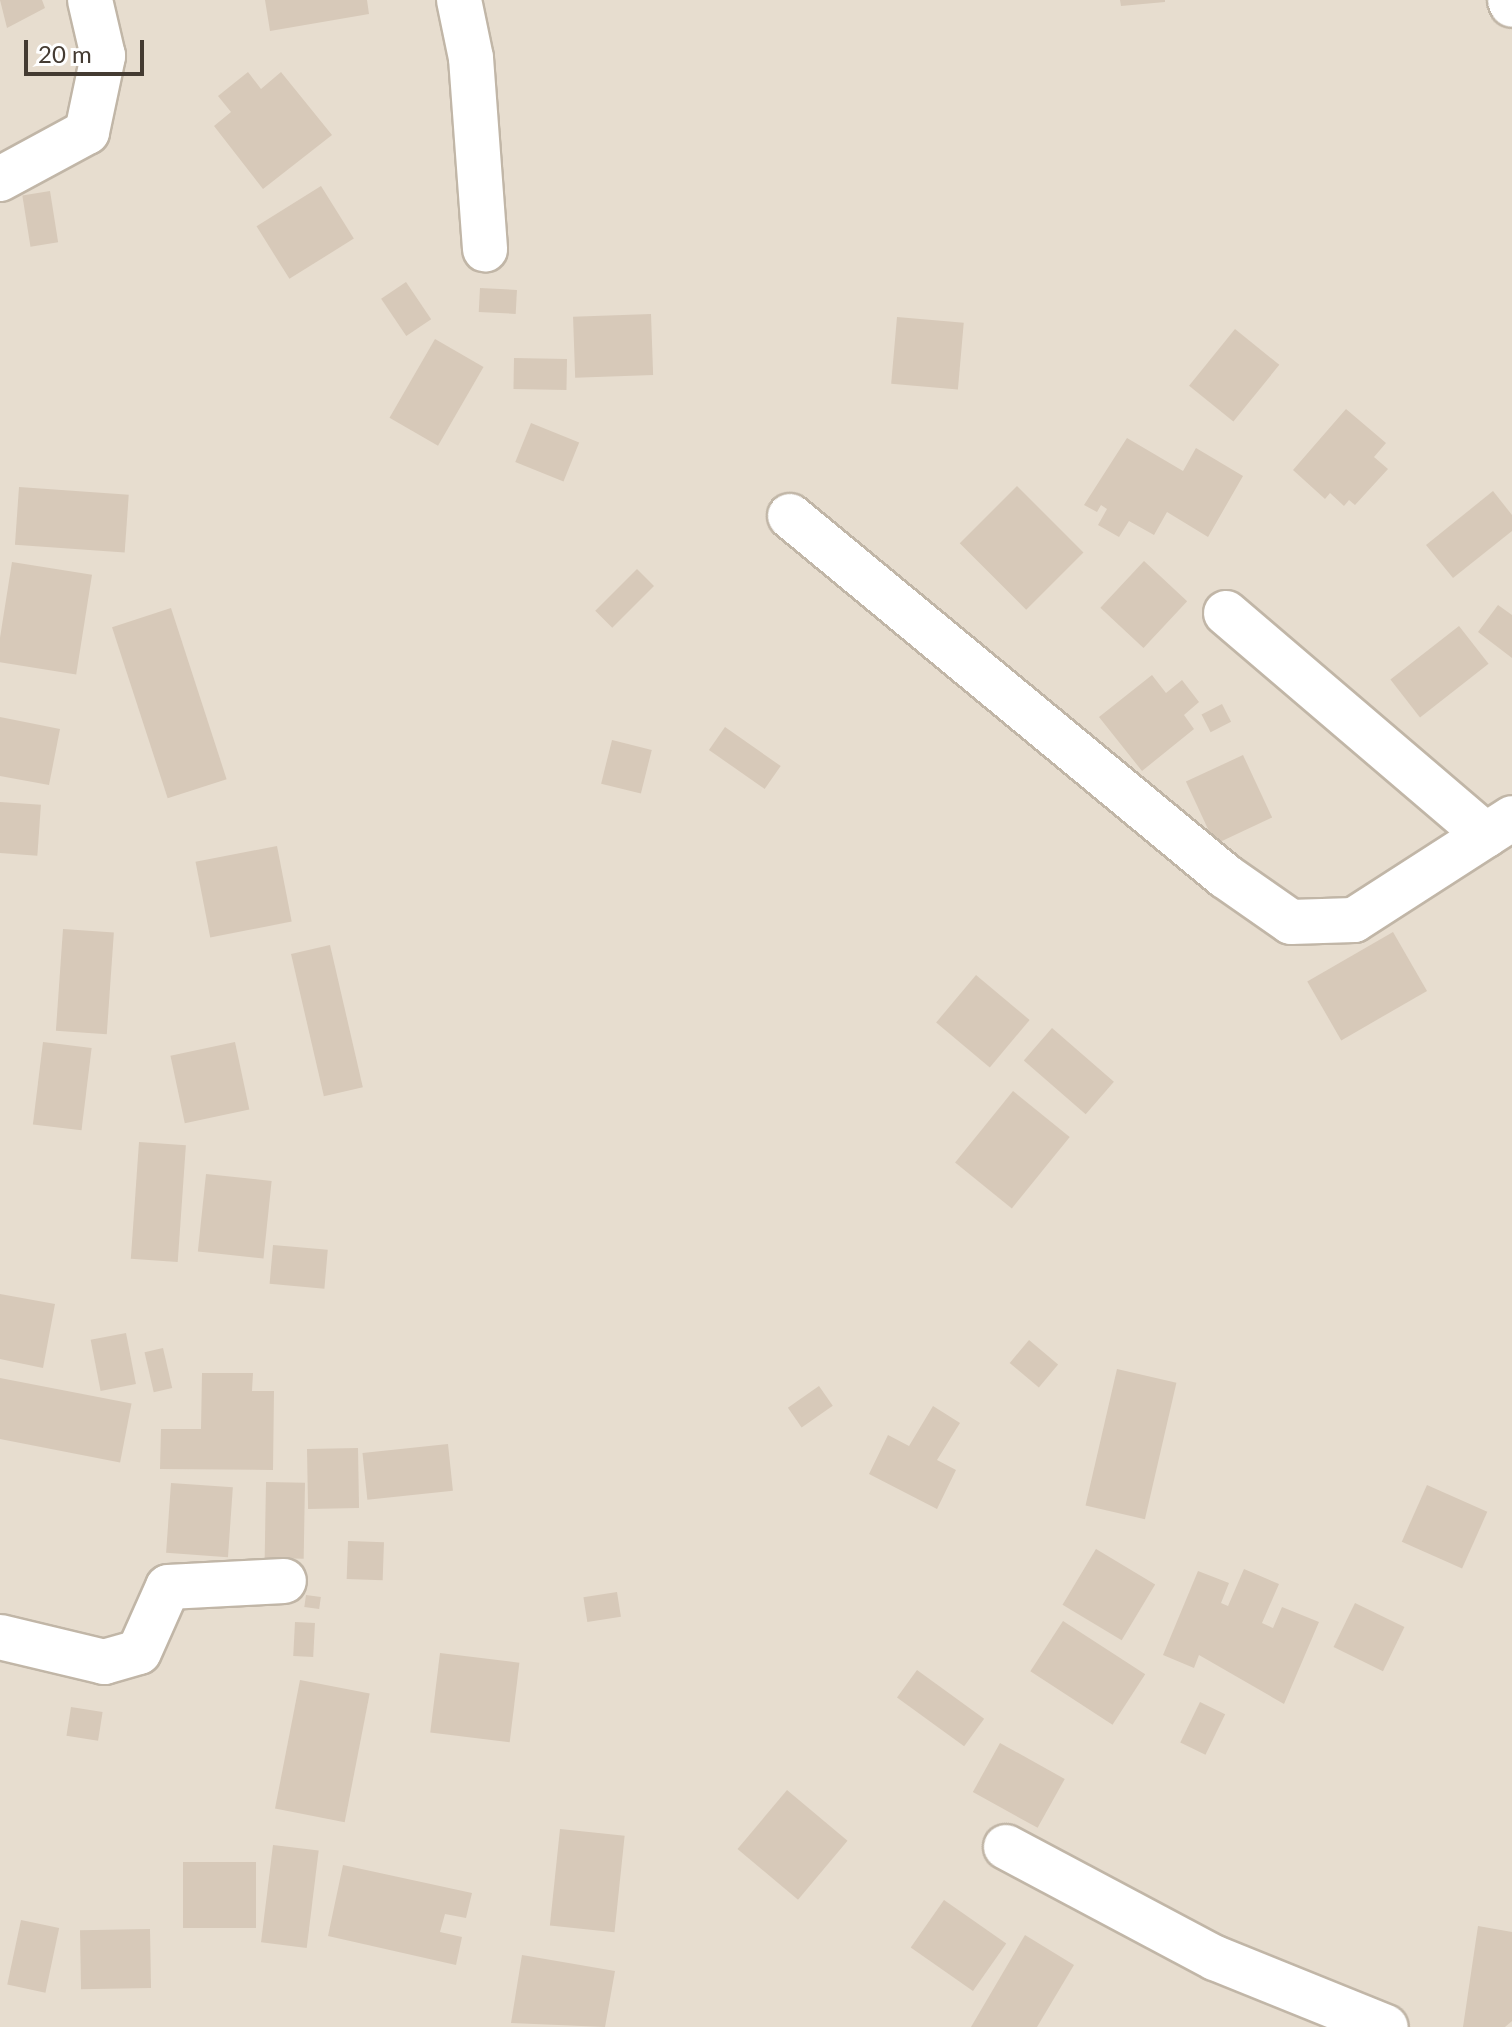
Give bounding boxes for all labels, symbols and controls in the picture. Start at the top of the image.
scale bar [28,24,148,74]
text: 20 m [38,39,92,68]

